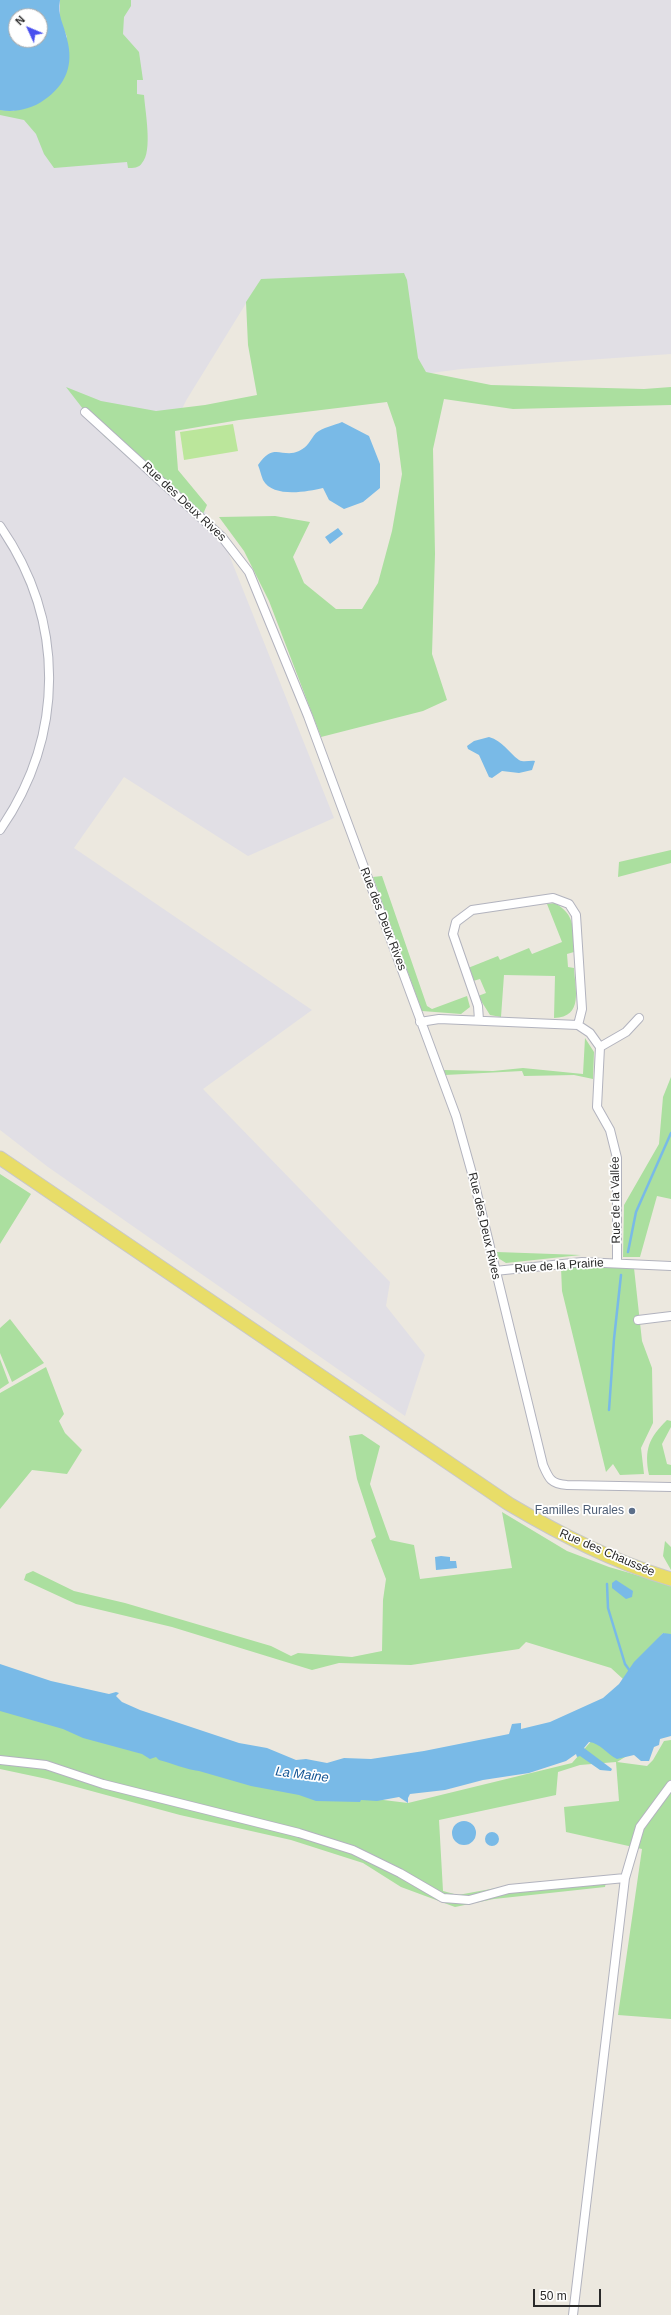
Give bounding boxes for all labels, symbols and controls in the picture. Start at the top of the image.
north arrow [8,8,48,48]
text: N [13,13,27,27]
street label: Rue des Deux Rives [139,459,229,545]
street label: Rue des Deux Rives [357,865,409,973]
street label: Rue de la Vallée [608,1156,624,1244]
street label: Rue des Deux Rives [465,1171,503,1281]
street label: Rue de la Prairie [514,1256,604,1276]
place label: Familles Rurales [535,1504,624,1518]
marker: Familles Rurales [627,1506,637,1516]
street label: Rue des Chaussée [557,1526,657,1580]
water label: La Maine [275,1764,329,1786]
scale bar [535,2281,603,2307]
text: 50 m [540,2289,567,2303]

